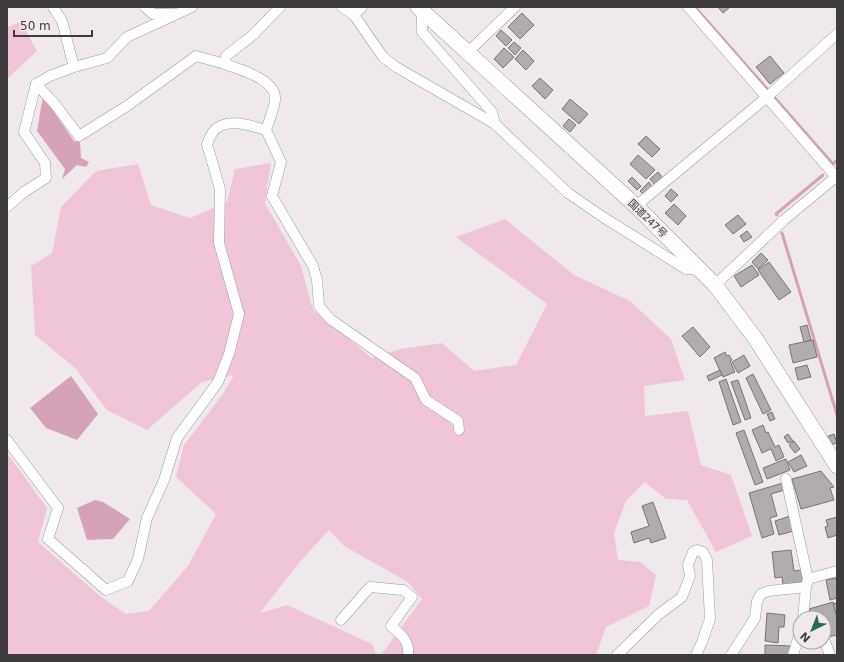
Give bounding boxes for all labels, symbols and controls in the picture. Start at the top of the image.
scale bar [14,12,92,38]
text: 50 m [20,19,51,33]
street label: 国道247号 [626,197,669,239]
north arrow [792,610,832,650]
text: N [798,629,813,645]

